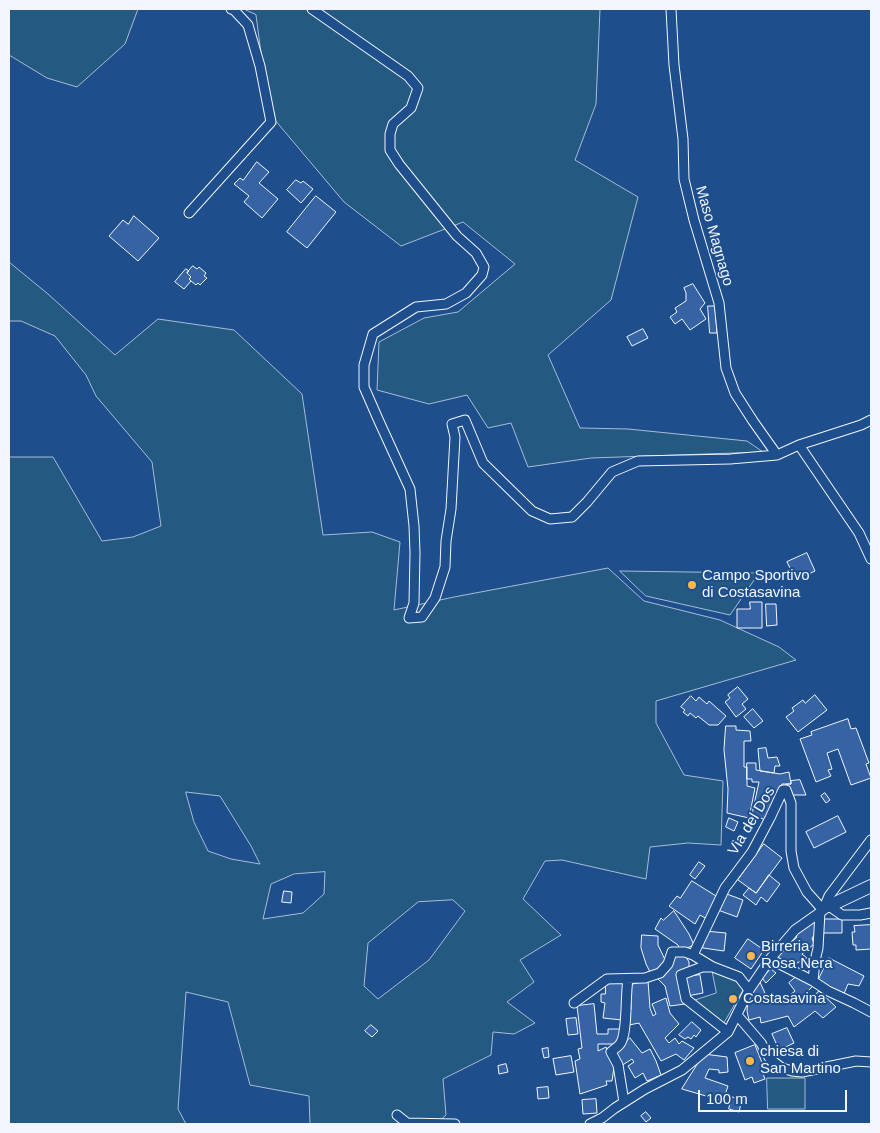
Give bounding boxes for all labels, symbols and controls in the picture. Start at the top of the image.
street label: Maso Magnago [691,184,737,288]
place label: Campo Sportivo di Costasavina [702,567,810,602]
marker: Campo Sportivo di Costasavina [686,579,698,591]
street label: Via del Dos [725,784,779,858]
place label: Birreria Rosa Nera [761,938,833,973]
marker: Birreria Rosa Nera [745,950,757,962]
place label: Costasavina [743,990,826,1008]
marker: Costasavina [727,993,739,1005]
place label: chiesa di San Martino [760,1043,841,1078]
marker: chiesa di San Martino [744,1055,756,1067]
scale bar [700,1080,849,1112]
text: 100 m [706,1090,748,1107]

